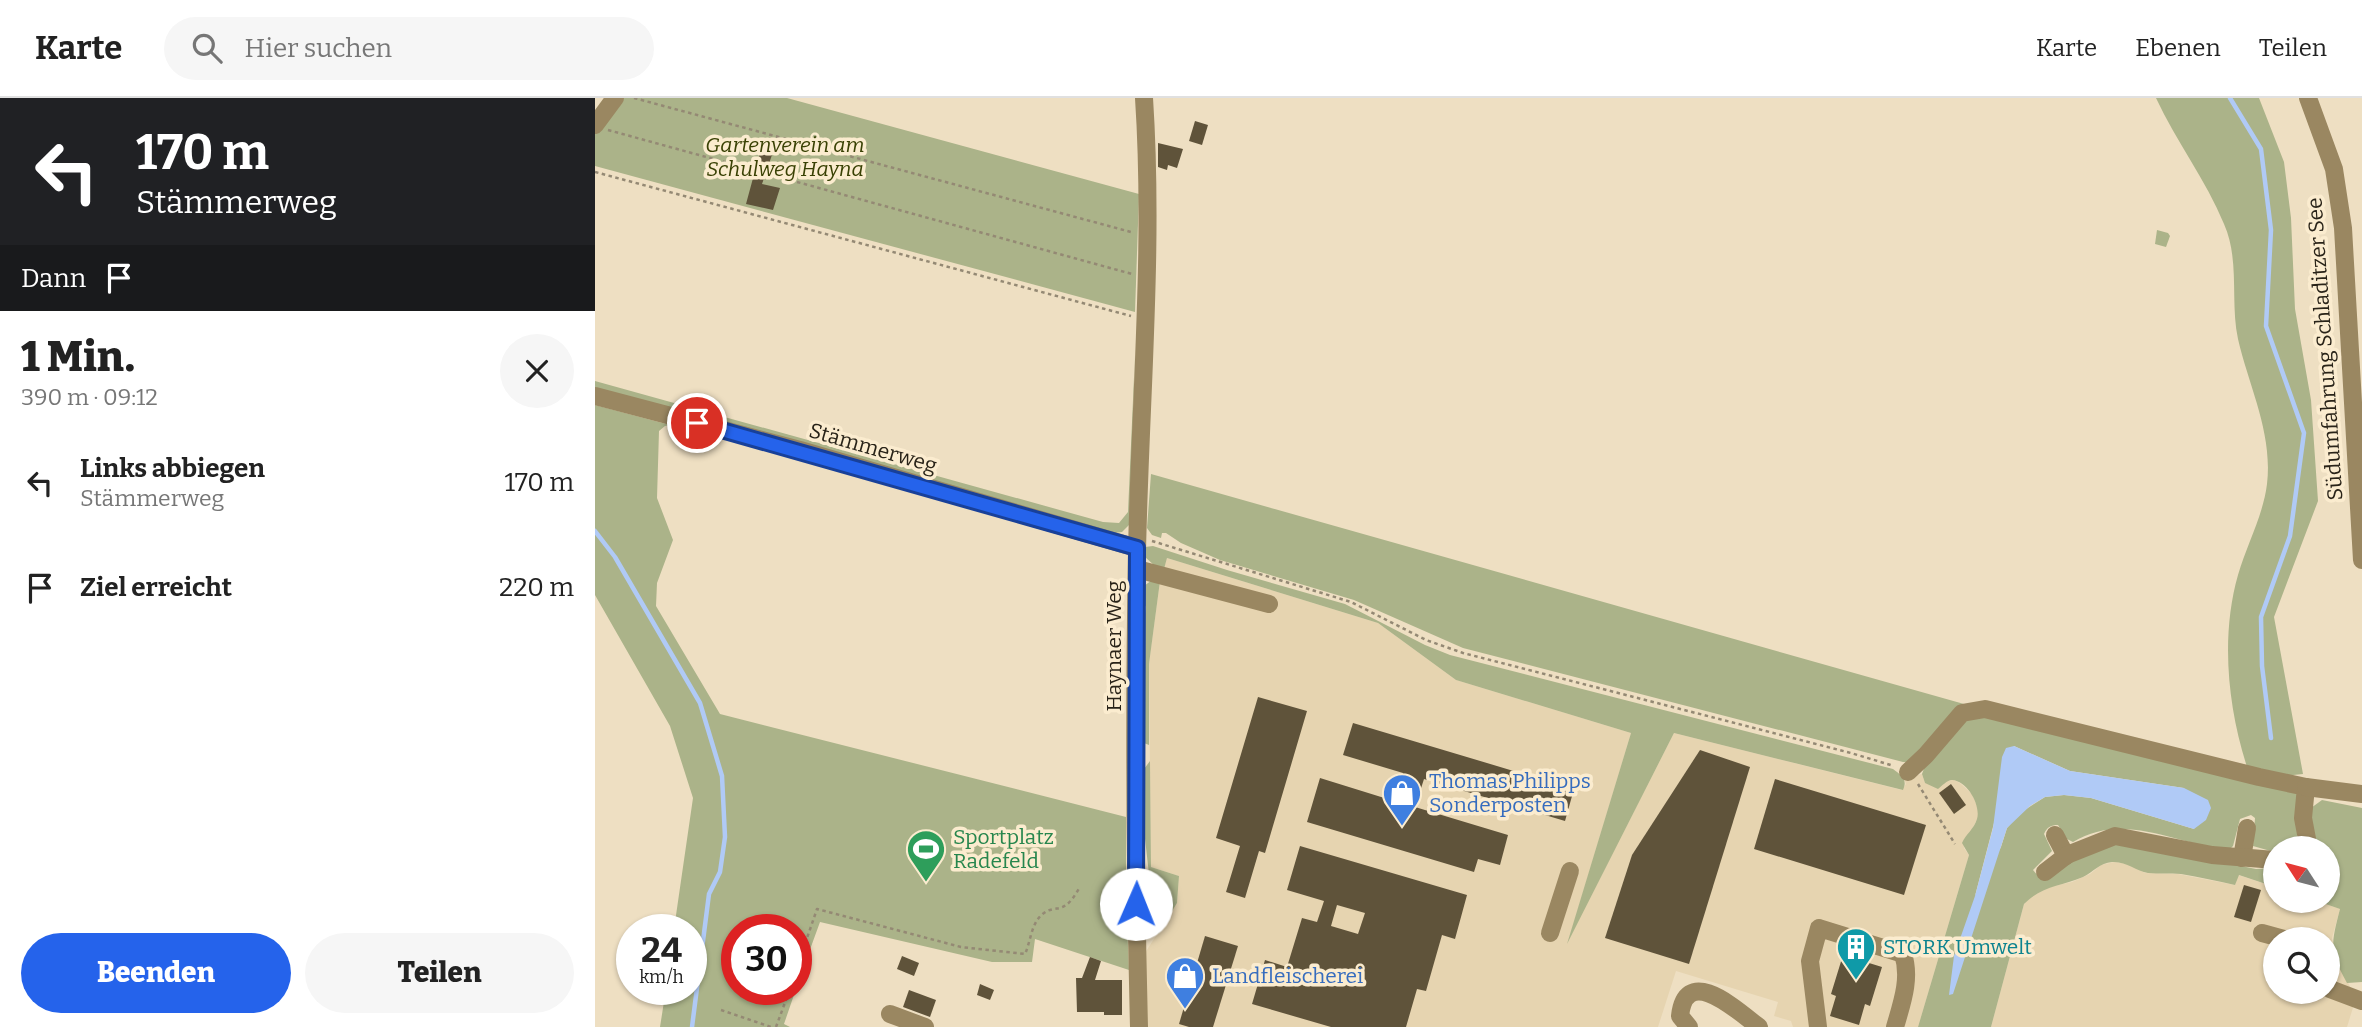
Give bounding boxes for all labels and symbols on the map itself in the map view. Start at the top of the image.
park label: Gartenverein am Schulweg Hayna [705,132,865,182]
street label: Südumfahrung Schladitzer See [2301,197,2349,501]
pin [667,393,727,453]
street label: Stämmerweg [806,417,940,479]
street label: Haynaer Weg [1101,580,1127,712]
place label: Thomas Philipps Sonderposten [1429,768,1591,818]
shop icon: Thomas Philipps Sonderposten [1381,772,1423,827]
place label: Sportplatz Radefeld [953,824,1054,874]
sports icon: Sportplatz Radefeld [905,828,947,883]
north arrow [2263,836,2340,914]
position arrow [1099,867,1173,941]
speed limit sign: 30 [721,914,812,1005]
building icon: STORK Umwelt [1835,926,1877,981]
place label: STORK Umwelt [1883,934,2032,960]
shop icon: Landfleischerei [1164,955,1206,1010]
place label: Landfleischerei [1212,963,1363,989]

